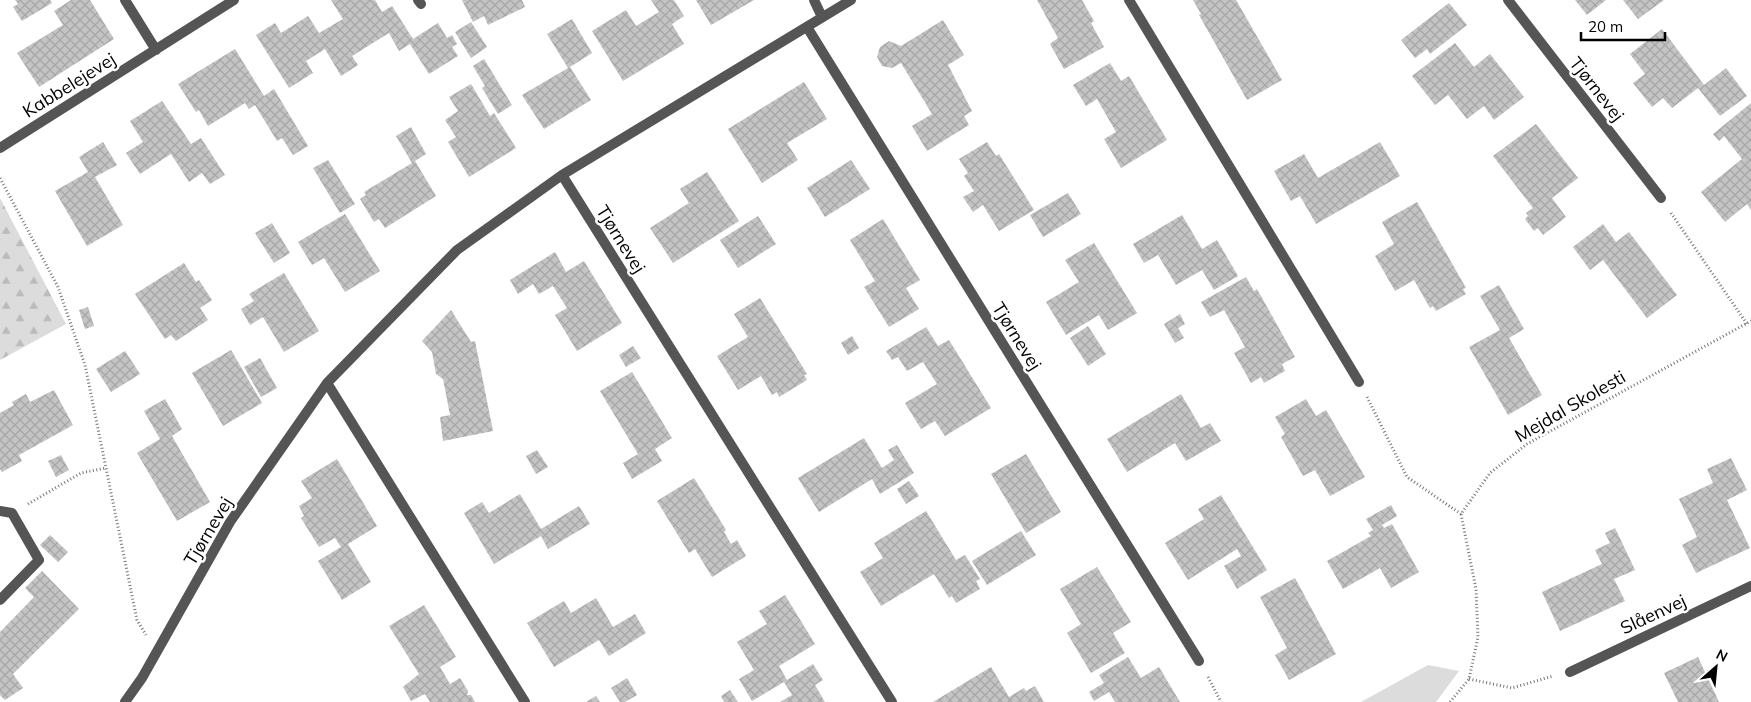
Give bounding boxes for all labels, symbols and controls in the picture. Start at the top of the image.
scale bar [1581,10,1665,42]
text: 20 m [1588,17,1623,36]
street label: Kabbelejevej [18,47,120,123]
street label: Tjørnevej [1565,52,1629,126]
street label: Tjørnevej [591,201,651,277]
street label: Tjørnevej [987,298,1047,374]
street label: Mejdal Skolesti [1510,365,1630,447]
street label: Tjørnevej [179,493,237,569]
street label: Slåenvej [1616,589,1690,639]
north arrow [1691,642,1741,692]
text: N [1713,645,1731,666]

